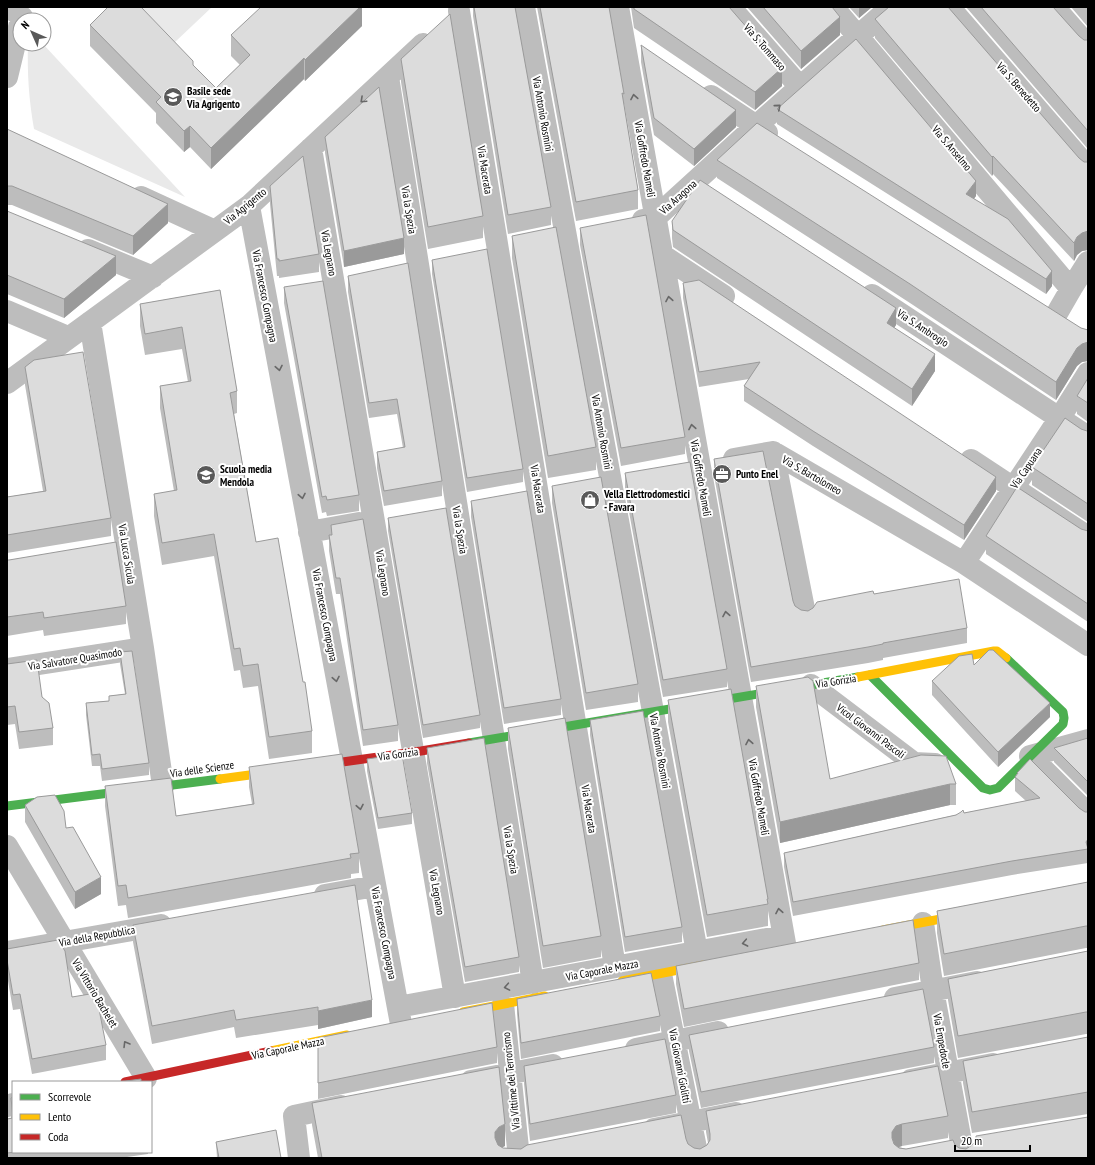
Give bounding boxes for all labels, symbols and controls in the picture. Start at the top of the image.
north arrow [12,12,52,52]
text: N [18,18,32,32]
street label: Via S. Tommaso [740,20,789,74]
street label: Via S. Benedetto [993,58,1045,115]
street label: Via Antonio Rosmini [529,74,556,153]
place label: Basile sede Via Agrigento [186,84,240,111]
school or university icon: Basile sede Via Agrigento [162,86,184,108]
one-way arrow [630,94,638,100]
one-way arrow [360,95,368,102]
one-way arrow [773,105,780,112]
street label: Via Goffredo Mameli [631,119,659,198]
street label: Via S. Anselmo [928,122,975,174]
street label: Via Macerata [474,144,496,195]
street label: Via Aragona [656,177,700,218]
street label: Via Agrigento [220,184,269,228]
street label: Via la Spezia [398,184,420,235]
street label: Via Legnano [318,228,340,277]
street label: Via Francesco Compagna [249,248,281,343]
one-way arrow [666,296,674,302]
street label: Via S. Ambrogio [894,306,952,350]
one-way arrow [274,365,282,371]
street label: Via Antonio Rosmini [588,392,615,471]
one-way arrow [688,424,697,430]
street label: Via Goffredo Mameli [687,438,715,517]
street label: Via Capuana [1007,445,1045,492]
street label: Via S. Bartolomeo [779,452,845,498]
place label: Scuola media Mendola [220,462,272,489]
street label: Via Macerata [527,463,549,514]
office icon: Punto Enel [711,463,733,485]
school or university icon: Scuola media Mendola [195,464,217,486]
place label: Punto Enel [736,467,779,481]
place label: Vella Elettrodomestici - Favara [603,487,690,514]
shop icon: Vella Elettrodomestici - Favara [579,489,601,511]
one-way arrow [298,493,306,499]
street label: Via la Spezia [449,504,471,555]
street label: Via Lucca Sicula [115,522,139,585]
street label: Via Legnano [372,548,394,597]
street label: Via Francesco Compagna [309,567,341,662]
one-way arrow [722,611,730,617]
street label: Via Salvatore Quasimodo [26,645,123,673]
street label: Via Gorizia [814,671,857,691]
one-way arrow [332,676,340,682]
street label: Vicol Giovanni Pascoli [833,700,908,761]
street label: Via Antonio Rosmini [646,711,673,790]
one-way arrow [745,739,753,745]
street label: Via Gorizia [376,744,419,764]
street label: Via Goffredo Mameli [745,757,773,836]
street label: Via delle Scienze [168,758,235,781]
street label: Via Macerata [578,783,600,834]
one-way arrow [356,803,364,810]
street label: Via la Spezia [500,824,522,875]
street label: Via Legnano [426,867,448,916]
street label: Via Francesco Compagna [368,885,400,980]
one-way arrow [775,908,784,914]
street label: Via della Repubblica [57,922,136,950]
one-way arrow [742,938,748,947]
street label: Via Vittorio Bachelet [68,955,121,1030]
street label: Via Caporale Mazza [564,956,639,984]
one-way arrow [504,983,510,991]
street label: Via Empedocle [930,1011,954,1070]
street label: Via Giovanni Giolitti [666,1027,694,1104]
street label: Via Vittime del Terrorismo [499,1031,523,1131]
street label: Via Caporale Mazza [250,1033,325,1063]
one-way arrow [123,1041,130,1048]
legend [12,1081,152,1153]
text: Scorrevole [48,1089,91,1104]
text: Lento [48,1109,71,1124]
scale bar [955,1127,1030,1153]
text: Coda [48,1129,69,1144]
text: 20 m [961,1133,982,1148]

